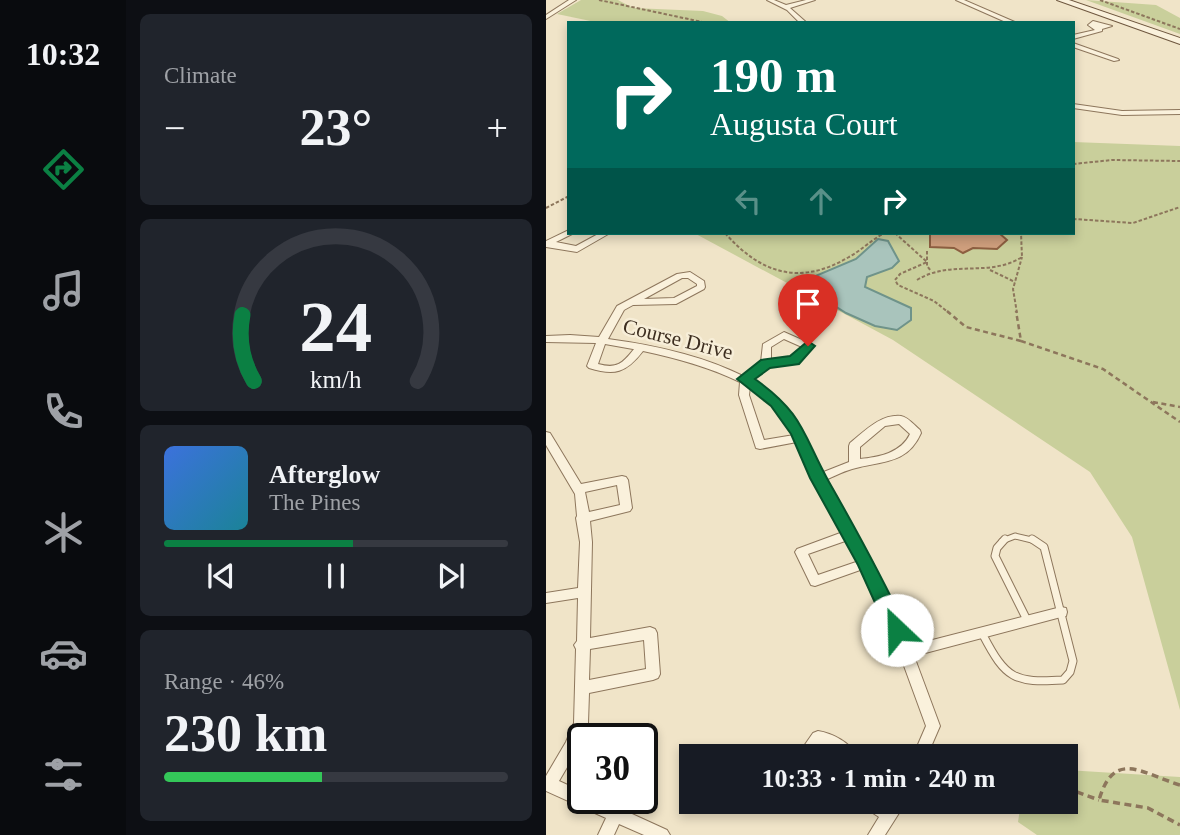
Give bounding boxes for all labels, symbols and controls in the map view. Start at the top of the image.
text: 10:32 [26,36,100,72]
text: 190 m [710,48,837,103]
icon: right [595,49,686,140]
text: Climate [164,63,237,88]
text: 23° [300,99,372,156]
text: Augusta Court [710,106,898,142]
text: − [164,107,185,149]
text: + [487,107,508,149]
icon: directions [39,145,88,194]
icon: left [729,182,767,220]
icon: ahead [802,182,840,220]
icon: right [875,182,913,220]
icon: music [39,266,88,315]
pin [778,274,838,346]
icon: arrive [789,285,827,323]
text: 24 [300,286,372,367]
street label: Course Drive [620,314,736,364]
text: km/h [310,366,362,393]
icon: phone [39,387,88,436]
text: Afterglow [269,460,380,489]
text: The Pines [269,490,360,515]
icon: climate [39,508,88,557]
icon: previous [202,557,240,595]
icon: pause [317,557,355,595]
icon: next [432,557,470,595]
position arrow [860,593,934,667]
icon: car [39,629,88,678]
text: Range · 46% [164,669,284,694]
text: 230 km [164,705,327,762]
speed limit sign: 30 [567,723,658,814]
icon: filters [39,750,88,799]
text: 10:33 · 1 min · 240 m [762,764,996,793]

